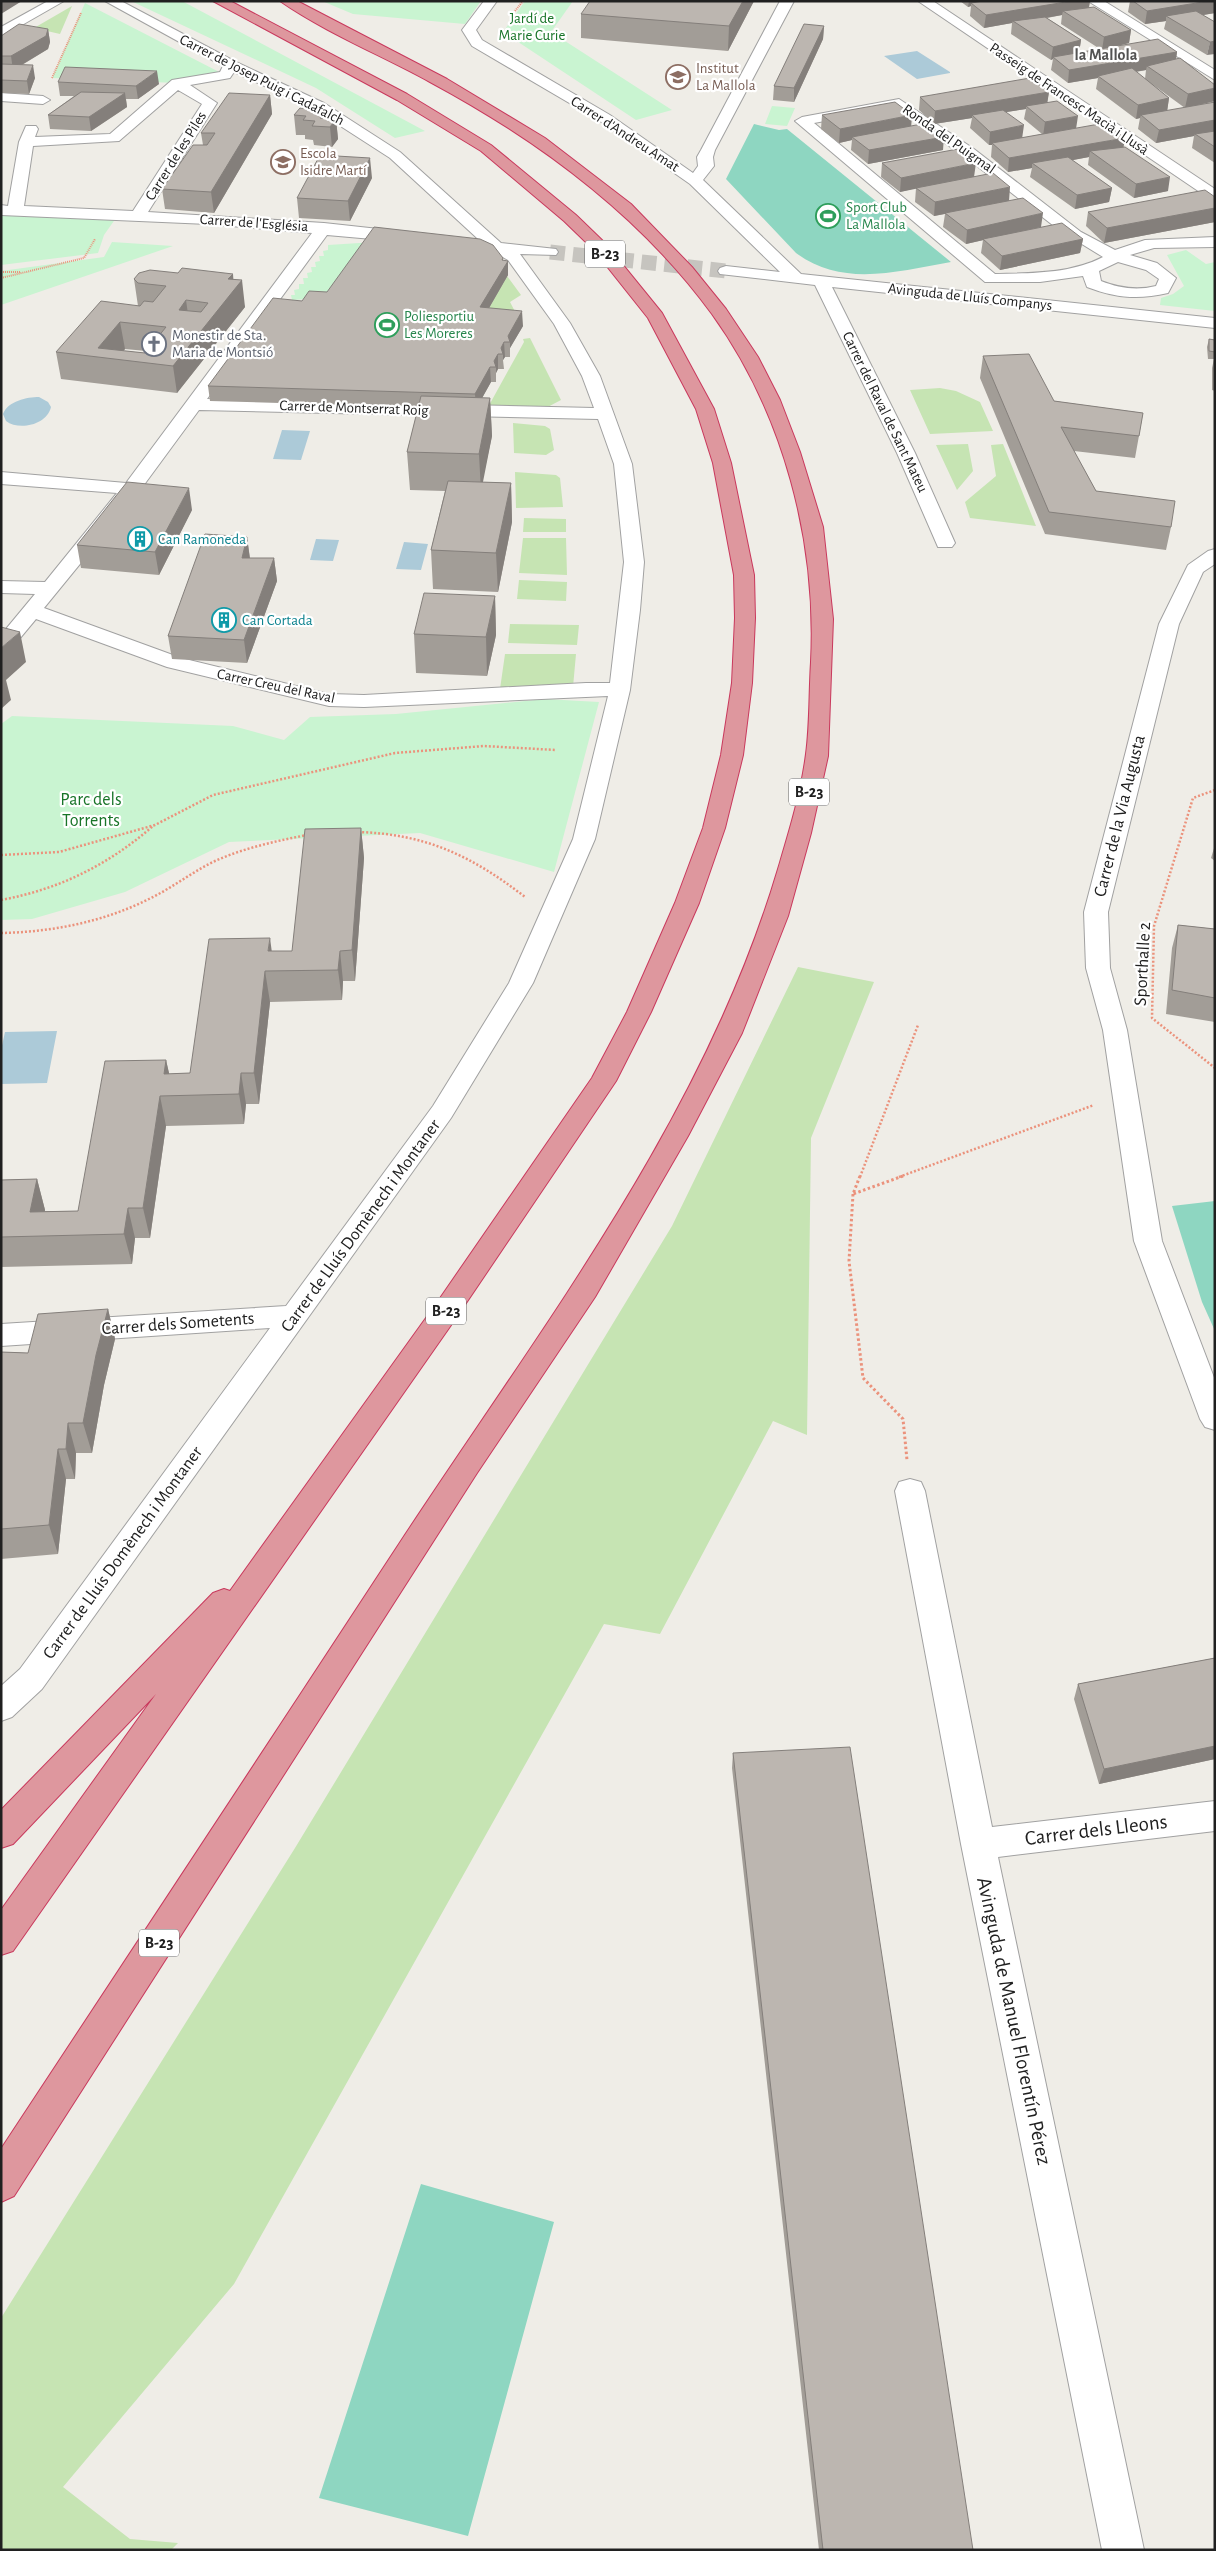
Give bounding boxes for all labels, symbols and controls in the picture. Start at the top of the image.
park label: Jardí de Marie Curie [499,11,565,43]
street label: Carrer de Josep Puig i Cadafalch [177,32,347,128]
street label: Passeig de Francesc Macià i Llusà [987,40,1151,158]
district label: la Mallola [1075,47,1138,63]
place label: Institut La Mallola [696,61,756,93]
school or university icon: Institut La Mallola [665,64,691,90]
street label: Carrer d'Andreu Amat [568,93,682,175]
street label: Ronda del Puigmal [900,101,998,177]
street label: Carrer de les Piles [143,109,209,203]
place label: Escola Isidre Martí [300,146,367,178]
school or university icon: Escola Isidre Martí [270,149,296,175]
place label: Sport Club La Mallola [846,200,907,232]
sports icon: Sport Club La Mallola [815,203,841,229]
street label: Carrer de l'Església [199,212,309,234]
road number: B-23 [585,240,625,268]
street label: Avinguda de Lluís Companys [887,281,1053,313]
place label: Poliesportiu Les Moreres [404,309,474,341]
sports icon: Poliesportiu Les Moreres [374,312,400,338]
place label: Monestir de Sta. Maria de Montsió [172,328,273,360]
street label: Carrer del Raval de Sant Mateu [840,329,931,495]
church icon: Monestir de Sta. Maria de Montsió [141,331,167,357]
street label: Carrer de Montserrat Roig [279,398,430,418]
building icon: Can Ramoneda [127,526,153,552]
place label: Can Ramoneda [158,532,246,547]
building icon: Can Cortada [211,607,237,633]
place label: Can Cortada [242,613,313,628]
street label: Carrer Creu del Raval [216,666,336,706]
street label: Carrer de la Via Augusta [1091,733,1149,899]
road number: B-23 [789,779,829,806]
park label: Parc dels Torrents [60,791,122,830]
street label: Sporthalle 2 [1132,922,1154,1006]
street label: Carrer de Lluís Domènech i Montaner [278,1116,444,1336]
road number: B-23 [426,1298,466,1324]
street label: Carrer dels Sometents [101,1310,255,1338]
street label: Carrer de Lluís Domènech i Montaner [40,1443,206,1663]
street label: Carrer dels Lleons [1024,1811,1168,1849]
street label: Avinguda de Manuel Florentín Pérez [973,1875,1055,2167]
road number: B-23 [139,1930,179,1956]

